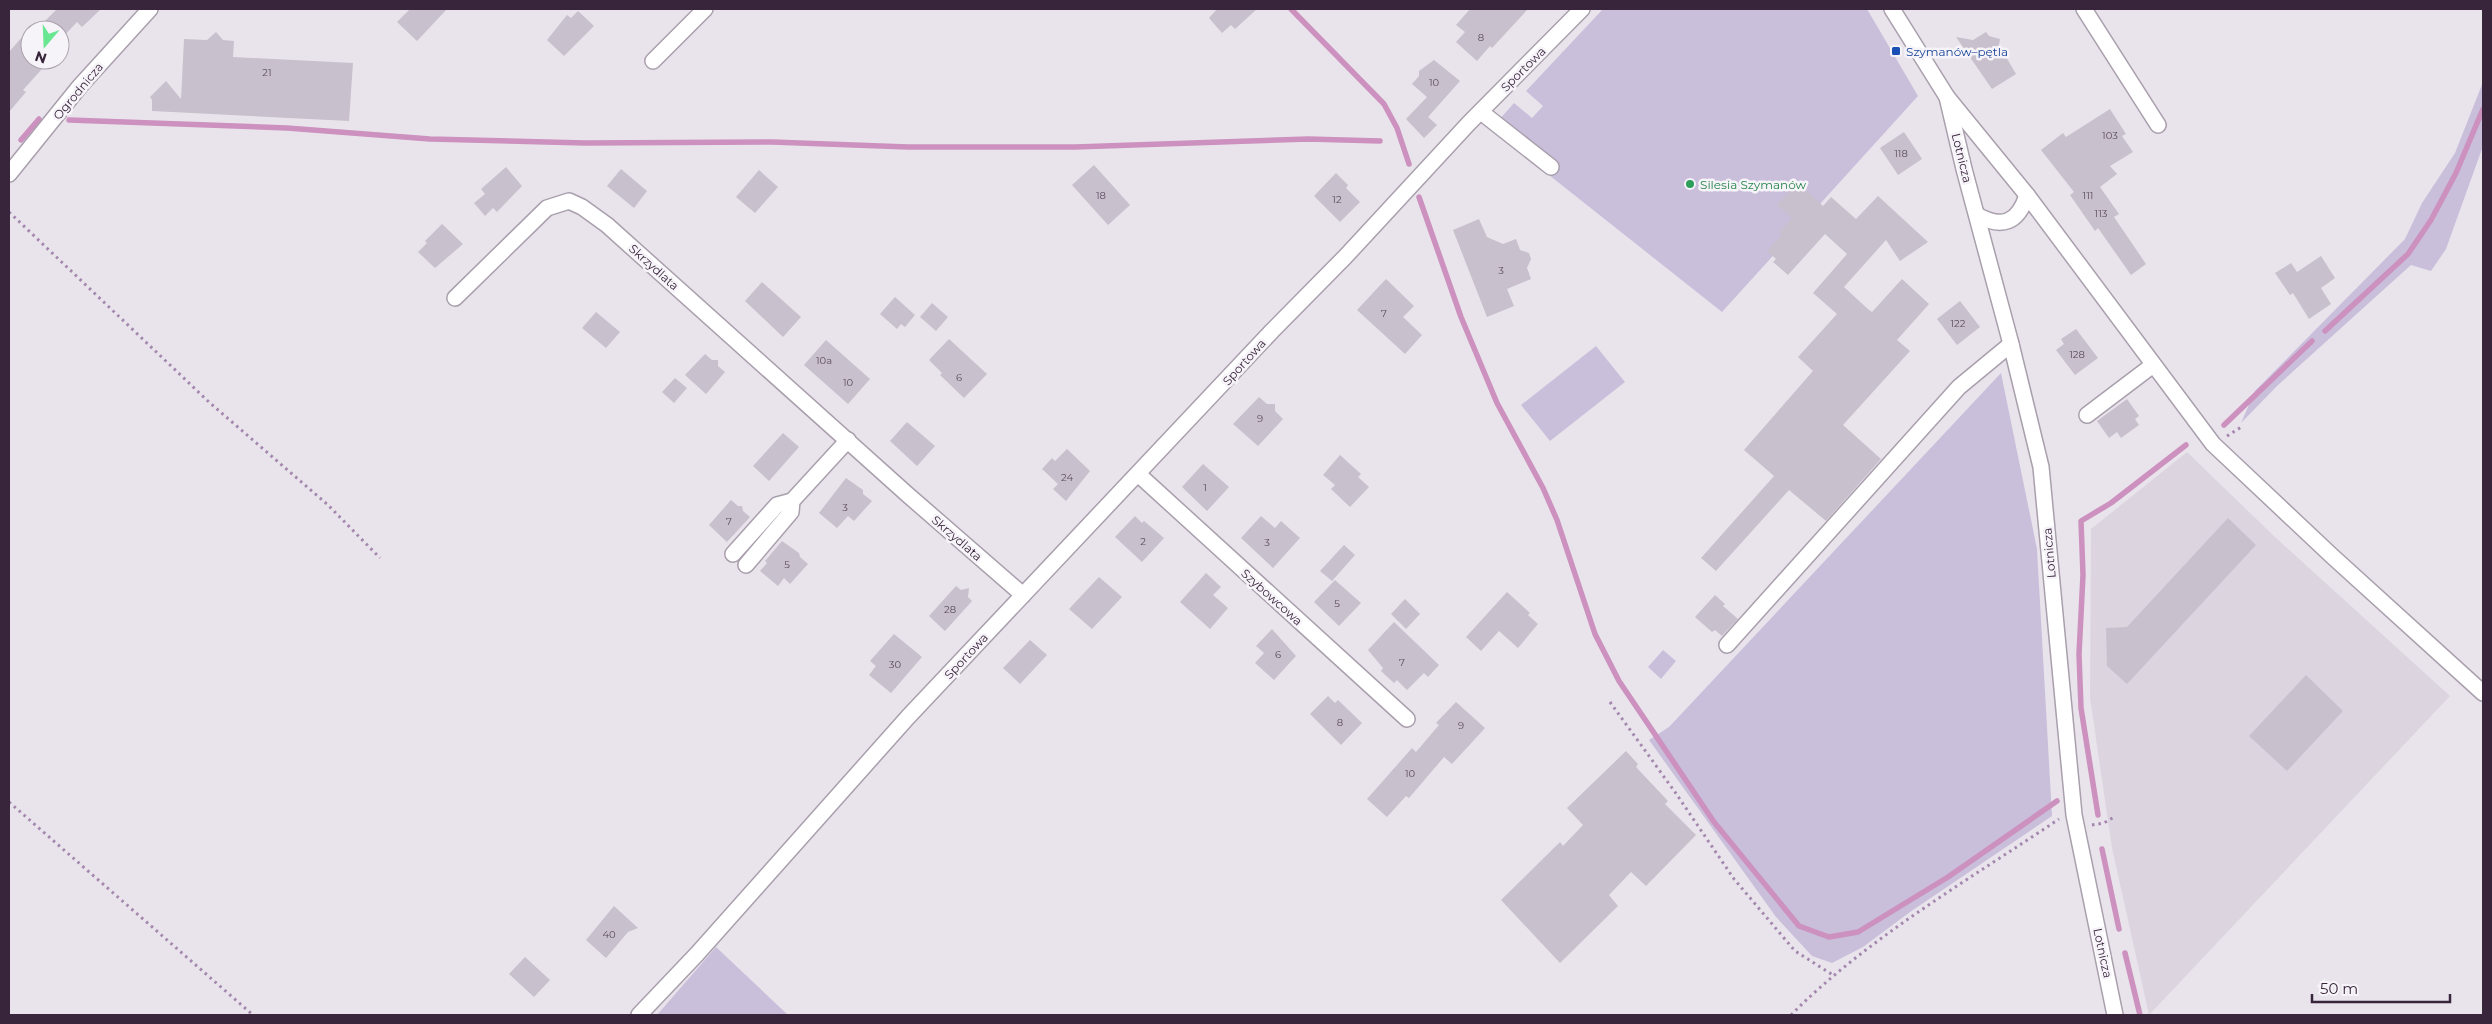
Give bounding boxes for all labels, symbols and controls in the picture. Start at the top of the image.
north arrow [20,20,70,70]
house number: 8 [1478,31,1484,44]
street label: Sportowa [1497,43,1549,95]
place label: Szymanów–pętla [1906,44,2008,59]
marker: Szymanów–pętla [1890,45,1902,57]
text: N [32,47,49,68]
street label: Ogrodnicza [50,59,106,123]
house number: 21 [262,66,272,79]
house number: 10 [1429,76,1439,89]
house number: 103 [2102,129,2118,142]
street label: Lotnicza [1949,132,1975,184]
house number: 118 [1894,147,1908,160]
place label: Silesia Szymanów [1700,177,1806,192]
marker: Silesia Szymanów [1684,178,1696,190]
house number: 18 [1096,189,1106,202]
house number: 111 [2083,189,2093,202]
house number: 12 [1332,193,1342,206]
house number: 113 [2095,207,2108,220]
street label: Skrzydlata [626,241,682,293]
house number: 3 [1498,264,1504,277]
house number: 7 [1381,307,1387,320]
house number: 122 [1951,317,1966,330]
street label: Sportowa [1219,336,1269,388]
house number: 128 [2069,348,2085,361]
house number: 10a [816,354,832,367]
house number: 6 [956,371,962,384]
house number: 10 [843,376,853,389]
house number: 9 [1257,412,1263,425]
house number: 24 [1061,471,1073,484]
house number: 1 [1203,481,1207,494]
house number: 3 [842,501,848,514]
street label: Skrzydlata [929,512,985,564]
house number: 7 [726,515,732,528]
street label: Lotnicza [2039,527,2059,579]
house number: 2 [1140,535,1146,548]
house number: 3 [1264,536,1270,549]
house number: 5 [784,558,790,571]
street label: Szybowcowa [1238,566,1306,628]
house number: 5 [1334,597,1340,610]
house number: 28 [944,603,956,616]
street label: Sportowa [941,630,991,682]
house number: 6 [1275,648,1281,661]
house number: 7 [1399,656,1405,669]
house number: 30 [889,658,902,671]
house number: 8 [1337,716,1343,729]
house number: 9 [1458,719,1464,732]
house number: 10 [1405,767,1415,780]
street label: Lotnicza [2090,927,2116,979]
house number: 40 [602,928,616,941]
scale bar [2312,972,2450,1004]
text: 50 m [2320,979,2358,998]

